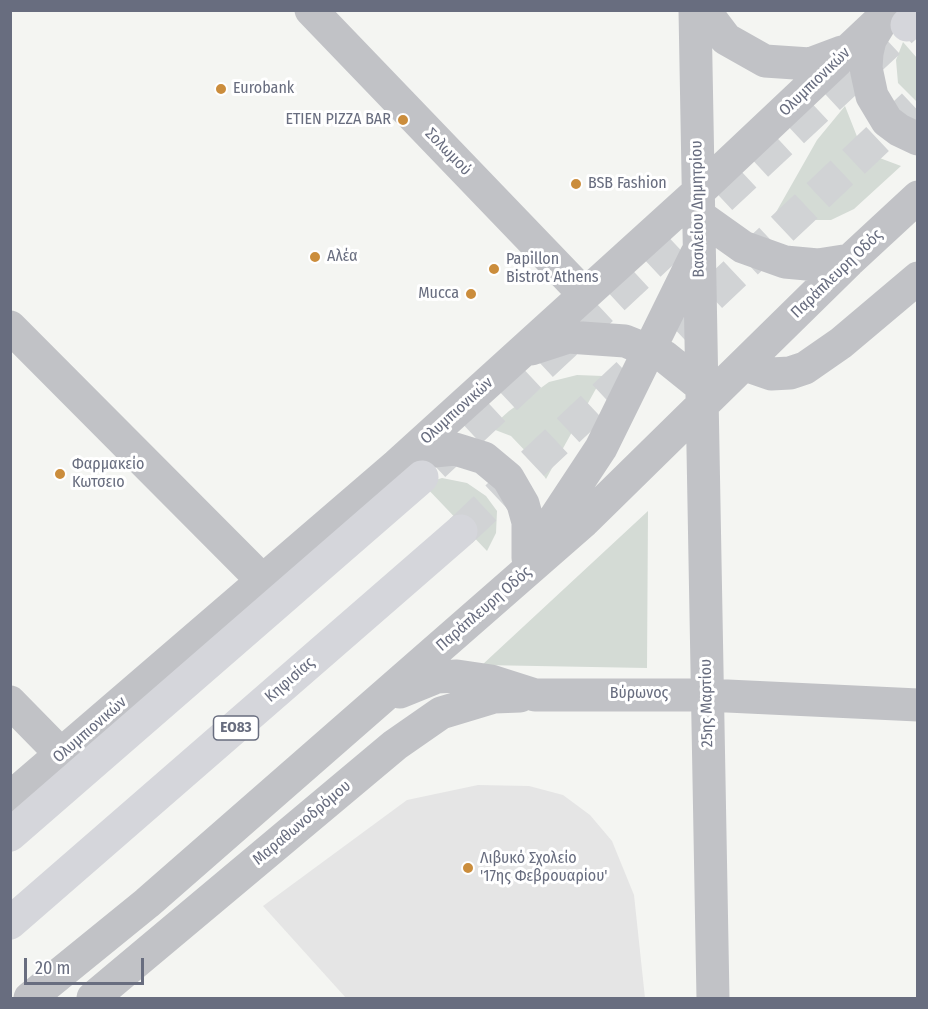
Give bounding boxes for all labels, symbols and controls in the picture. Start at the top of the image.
street label: Ολυμπιονικών [776,43,854,121]
place label: Eurobank [233,79,294,99]
marker: Eurobank [214,82,228,96]
place label: ETIEN PIZZA BAR [285,110,391,130]
marker: ETIEN PIZZA BAR [396,113,410,127]
street label: Σολωμού [421,124,475,180]
street label: Βασιλείου Δημητρίου [687,140,709,278]
place label: BSB Fashion [588,174,667,194]
marker: BSB Fashion [569,177,583,191]
street label: Παράπλευρη Οδός [787,226,887,322]
place label: Αλέα [327,247,358,267]
marker: Αλέα [308,250,322,264]
place label: Papillon Bistrot Athens [506,250,599,288]
marker: Papillon Bistrot Athens [487,262,501,276]
place label: Mucca [418,284,459,304]
marker: Mucca [464,287,478,301]
street label: Ολυμπιονικών [417,373,497,449]
place label: Φαρμακείο Κωτσειο [72,455,145,493]
marker: Φαρμακείο Κωτσειο [53,467,67,481]
street label: Παράπλευρη Οδός [433,563,535,655]
street label: Κηφισίας [261,653,319,707]
street label: 25ης Μαρτίου [697,659,717,747]
street label: Βύρωνος [610,684,668,704]
street label: Ολυμπιονικών [49,693,131,767]
road number: ΕΟ83 [214,716,258,740]
street label: Μαραθωνοδρόμου [249,777,355,869]
place label: Λιβυκό Σχολείο '17ης Φεβρουαρίου' [480,849,608,887]
marker: Λιβυκό Σχολείο '17ης Φεβρουαρίου' [461,861,475,875]
scale bar [27,946,147,984]
text: 20 m [35,957,70,979]

